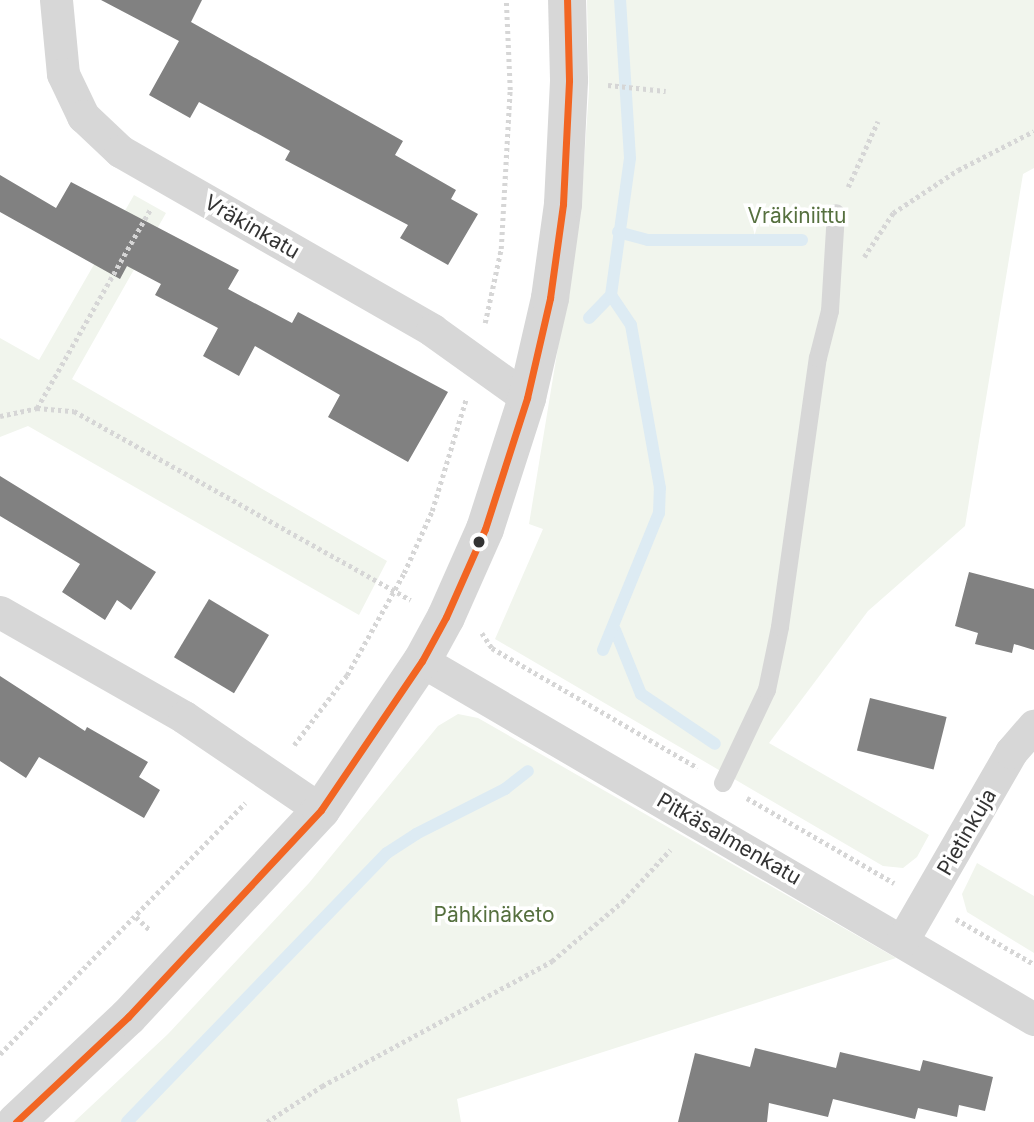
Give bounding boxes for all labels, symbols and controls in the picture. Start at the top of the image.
street label: Vräkinkatu [200,190,304,264]
park label: Vräkiniittu [747,203,847,229]
unlabelled marker [472,535,486,549]
street label: Pietinkuja [932,784,1002,880]
street label: Pitkäsalmenkatu [652,788,806,890]
park label: Pähkinäketo [434,902,554,928]

